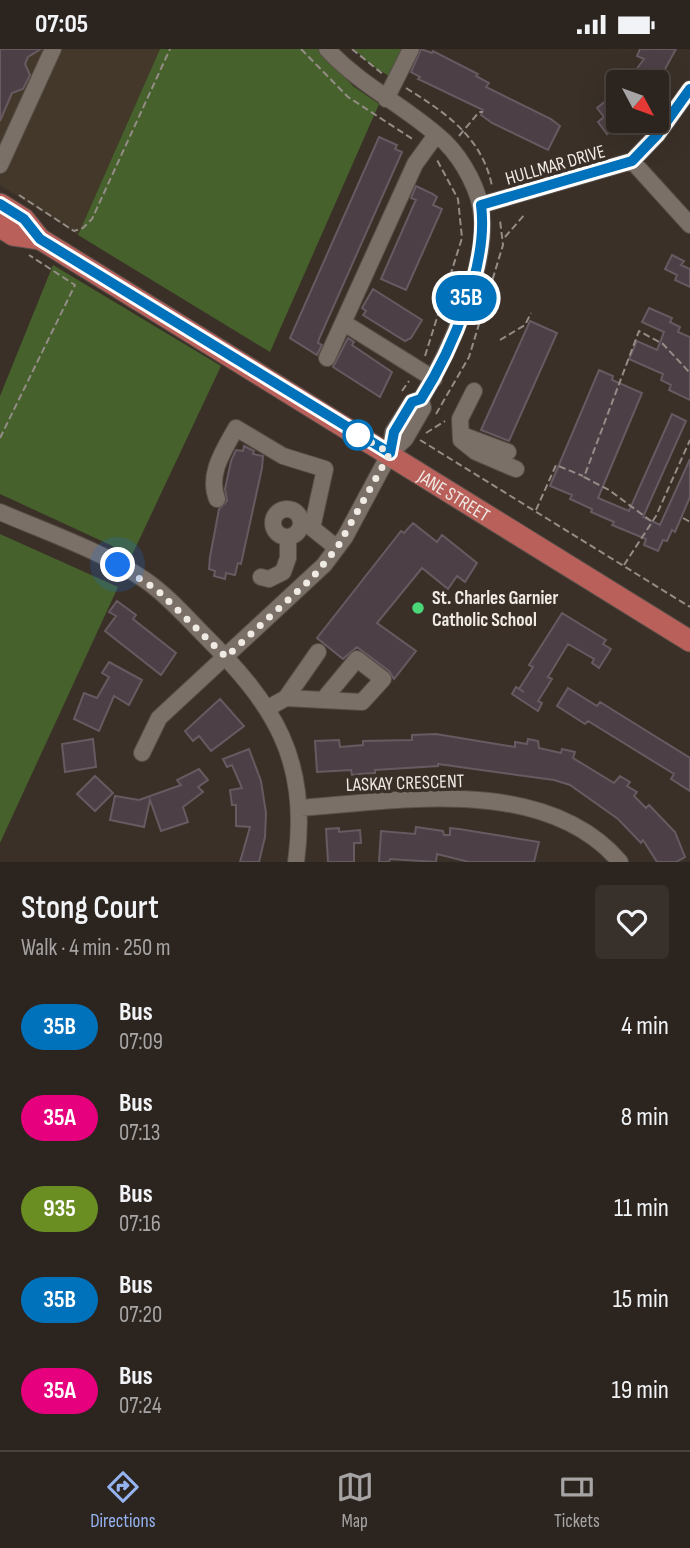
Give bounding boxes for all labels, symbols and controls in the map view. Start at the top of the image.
text: 07:05 [35,9,88,40]
north arrow [606,70,668,133]
map controls [606,70,669,133]
street label: HULLMAR DRIVE [503,140,608,191]
line badge: 35B [426,275,506,321]
text: 35B [450,283,482,312]
unlabelled marker [343,420,373,450]
street label: JANE STREET [412,465,494,528]
your location [100,547,135,582]
place label: St. Charles Garnier Catholic School [432,587,558,632]
marker: St. Charles Garnier Catholic School [410,600,426,616]
street label: LASKAY CRESCENT [345,770,465,797]
button: heart [595,885,669,959]
text: Stong Court [21,888,159,928]
text: Walk · 4 min · 250 m [21,934,171,962]
text: Bus [119,997,153,1028]
text: 4 min [621,1011,669,1042]
text: 35B [43,1012,76,1041]
text: 07:09 [119,1028,163,1056]
text: Bus [119,1088,153,1119]
text: 8 min [621,1102,669,1133]
text: 35A [43,1103,76,1132]
text: 07:13 [119,1119,160,1147]
text: Bus [119,1179,153,1210]
text: 11 min [614,1193,669,1224]
text: 935 [43,1194,76,1223]
text: 07:16 [119,1210,161,1238]
text: Bus [119,1270,153,1301]
text: 15 min [613,1284,669,1315]
text: 35B [43,1285,76,1314]
text: 07:20 [119,1301,162,1329]
text: Bus [119,1361,153,1392]
text: 19 min [612,1375,669,1406]
text: 35A [43,1376,76,1405]
text: 07:24 [119,1392,162,1420]
tab: Directions [90,1468,155,1533]
tab: Map [336,1468,374,1533]
tab: Tickets [554,1468,600,1533]

